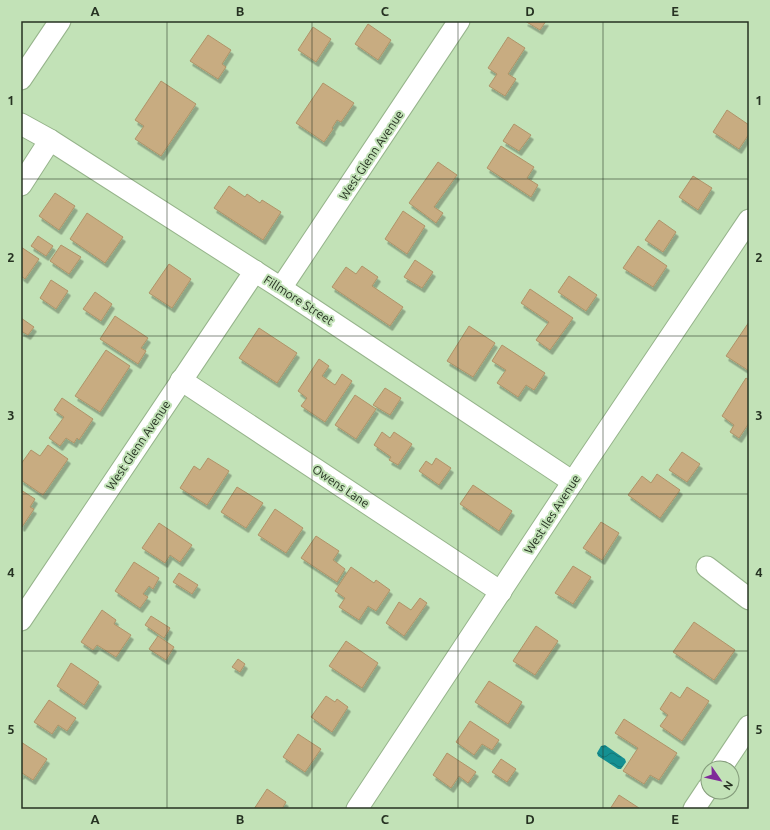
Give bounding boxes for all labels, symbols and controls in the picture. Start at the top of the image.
text: A [90,4,100,18]
text: B [236,4,245,18]
text: C [381,4,390,18]
text: D [525,4,535,18]
text: E [671,4,679,18]
text: 1 [7,93,15,107]
text: 1 [755,93,763,107]
street label: West Glenn Avenue [336,108,406,202]
text: 2 [7,250,15,264]
text: 2 [755,250,763,264]
street label: Fillmore Street [262,273,336,327]
street label: West Glenn Avenue [103,398,173,492]
text: 3 [7,408,15,422]
text: 3 [755,408,763,422]
street label: Owens Lane [310,462,372,510]
street label: West Iles Avenue [522,472,582,556]
text: 4 [7,565,15,579]
text: 4 [755,565,763,579]
text: 5 [7,722,15,736]
text: 5 [755,722,763,736]
north arrow [700,760,740,800]
text: N [721,779,736,792]
text: A [90,812,100,826]
text: B [236,812,245,826]
text: C [381,812,390,826]
text: D [525,812,535,826]
text: E [671,812,679,826]

